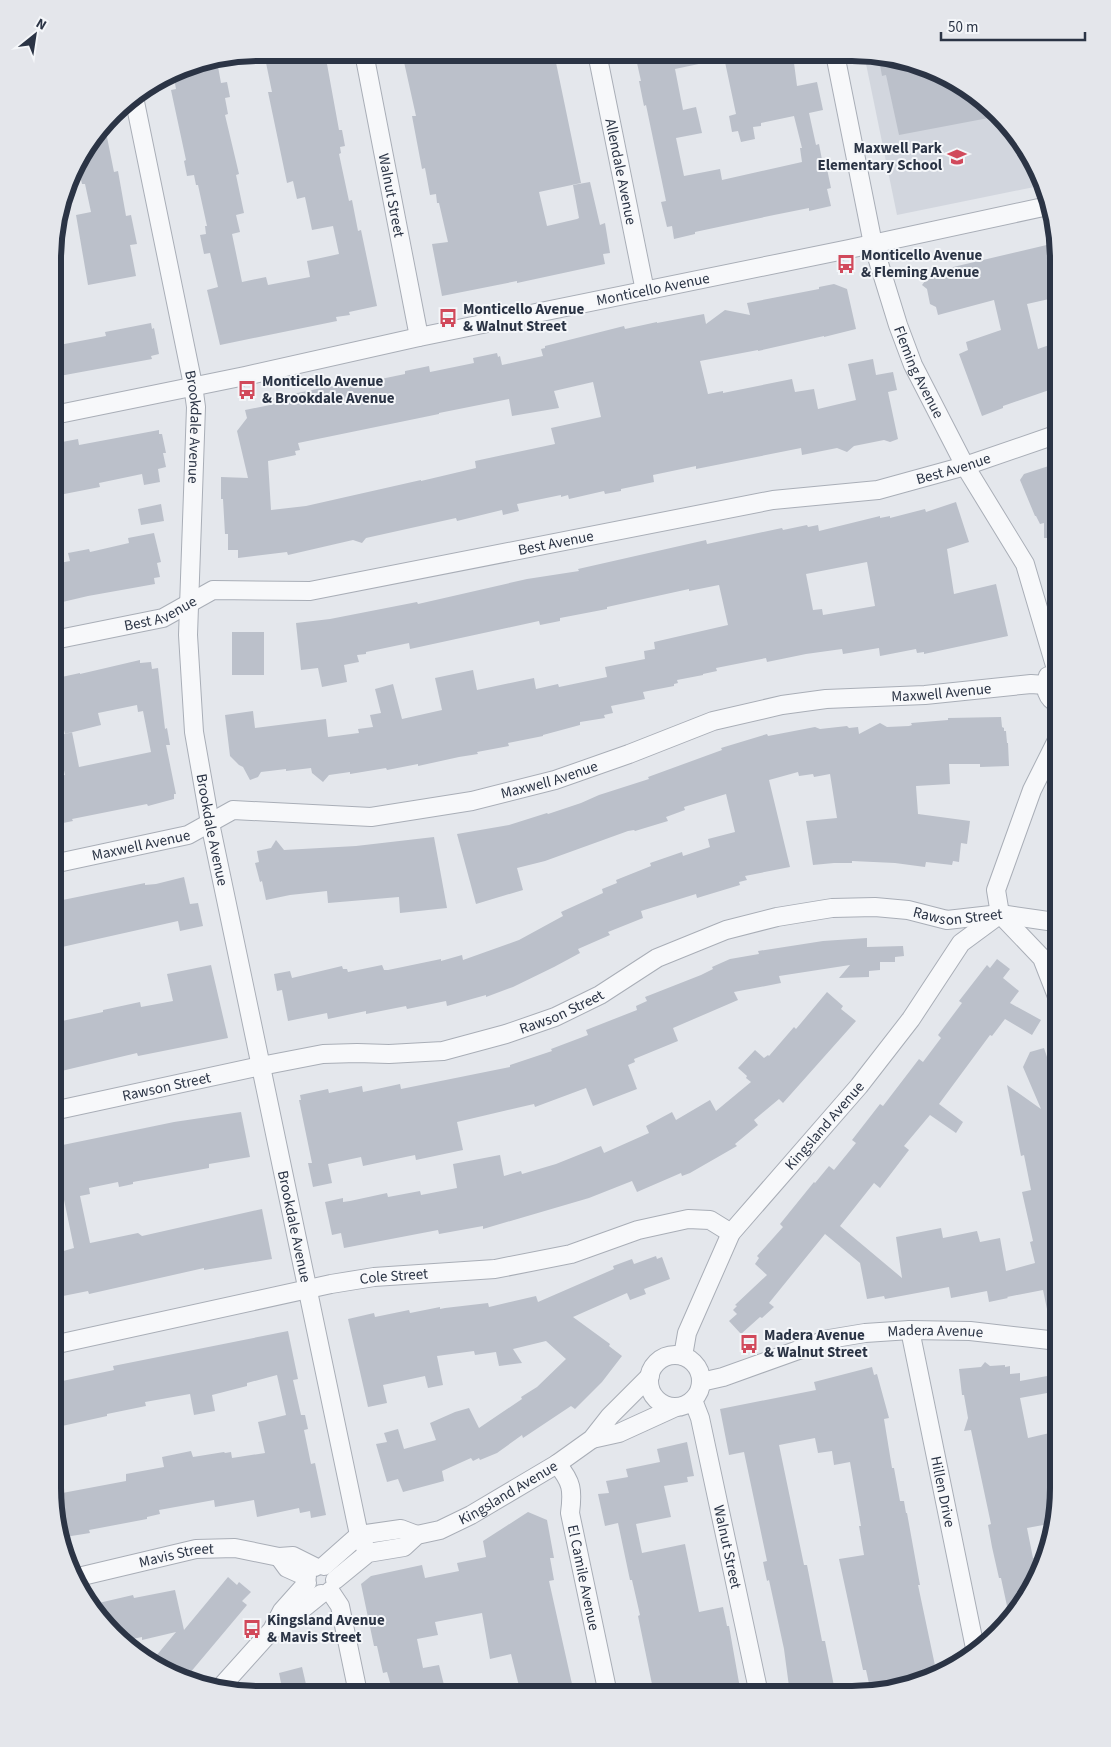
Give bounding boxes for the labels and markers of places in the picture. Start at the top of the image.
place label: Maxwell Park Elementary School [817,138,943,176]
school or university icon: Maxwell Park Elementary School [946,146,968,168]
place label: Monticello Avenue & Fleming Avenue [861,245,982,283]
bus stop icon: Monticello Avenue & Fleming Avenue [835,253,857,275]
place label: Monticello Avenue & Walnut Street [463,299,584,337]
bus stop icon: Monticello Avenue & Walnut Street [437,307,459,329]
place label: Monticello Avenue & Brookdale Avenue [262,371,395,409]
bus stop icon: Monticello Avenue & Brookdale Avenue [236,379,258,401]
place label: Madera Avenue & Walnut Street [764,1325,868,1363]
bus stop icon: Madera Avenue & Walnut Street [738,1333,760,1355]
place label: Kingsland Avenue & Mavis Street [267,1610,385,1648]
bus stop icon: Kingsland Avenue & Mavis Street [241,1618,263,1640]

